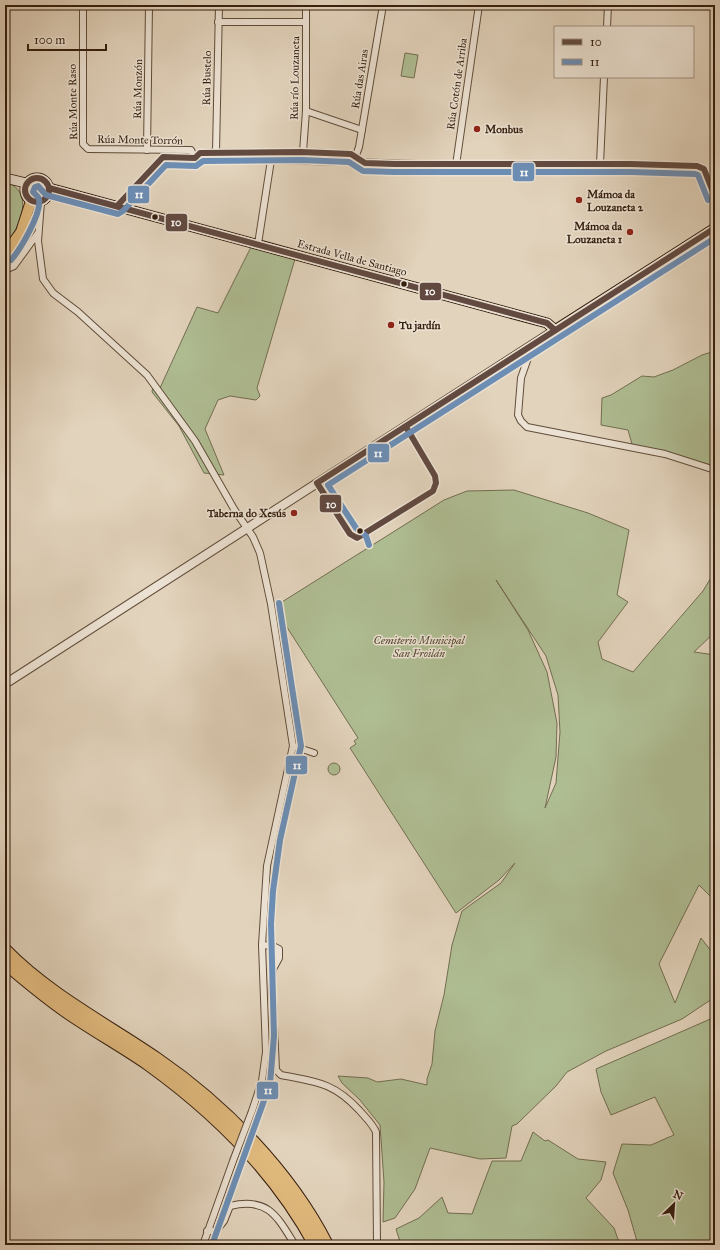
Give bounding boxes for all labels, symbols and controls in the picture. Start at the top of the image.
scale bar [28,26,106,52]
legend [554,26,694,78]
text: 100 m [34,33,65,47]
text: 10 [590,35,602,49]
street label: Rúa río Louzaneta [288,36,302,120]
street label: Rúa Cotón de Arriba [444,37,470,131]
street label: Rúa das Airas [349,48,371,110]
street label: Rúa Bustelo [200,50,214,105]
text: 11 [590,55,600,69]
street label: Rúa Monzón [131,59,145,119]
street label: Rúa Monte Raso [66,63,80,140]
place label: Monbus [485,123,523,136]
marker: Monbus [472,124,482,134]
street label: Rúa Monte Torrón [97,133,183,147]
line badge: 11 [512,162,535,182]
text: 11 [520,166,529,179]
line badge: 11 [127,185,150,204]
text: 11 [135,188,144,201]
place label: Mámoa da Louzaneta 2 [587,188,644,214]
marker: Mámoa da Louzaneta 2 [574,195,584,205]
unlabelled marker [150,212,160,222]
line badge: 10 [165,213,188,232]
text: 10 [171,216,182,229]
place label: Mámoa da Louzaneta 1 [567,220,623,246]
marker: Mámoa da Louzaneta 1 [625,227,635,237]
street label: Estrada Vella de Santiago [296,237,409,279]
unlabelled marker [399,279,409,289]
line badge: 10 [419,282,442,301]
text: 10 [425,285,436,298]
place label: Tu jardín [398,319,441,333]
marker: Tu jardín [386,320,396,330]
line badge: 11 [367,443,390,463]
text: 11 [374,447,383,460]
line badge: 10 [319,494,342,513]
text: 10 [326,498,337,511]
place label: Taberna do Xesús [206,507,286,520]
marker: Taberna do Xesús [289,508,299,518]
unlabelled marker [355,526,365,536]
park label: Cemiterio Municipal San Froilán [374,634,466,660]
line badge: 11 [285,755,308,775]
text: 11 [293,759,302,772]
line badge: 11 [256,1081,279,1100]
text: 11 [264,1084,273,1097]
north arrow [654,1184,694,1224]
text: N [671,1188,686,1204]

